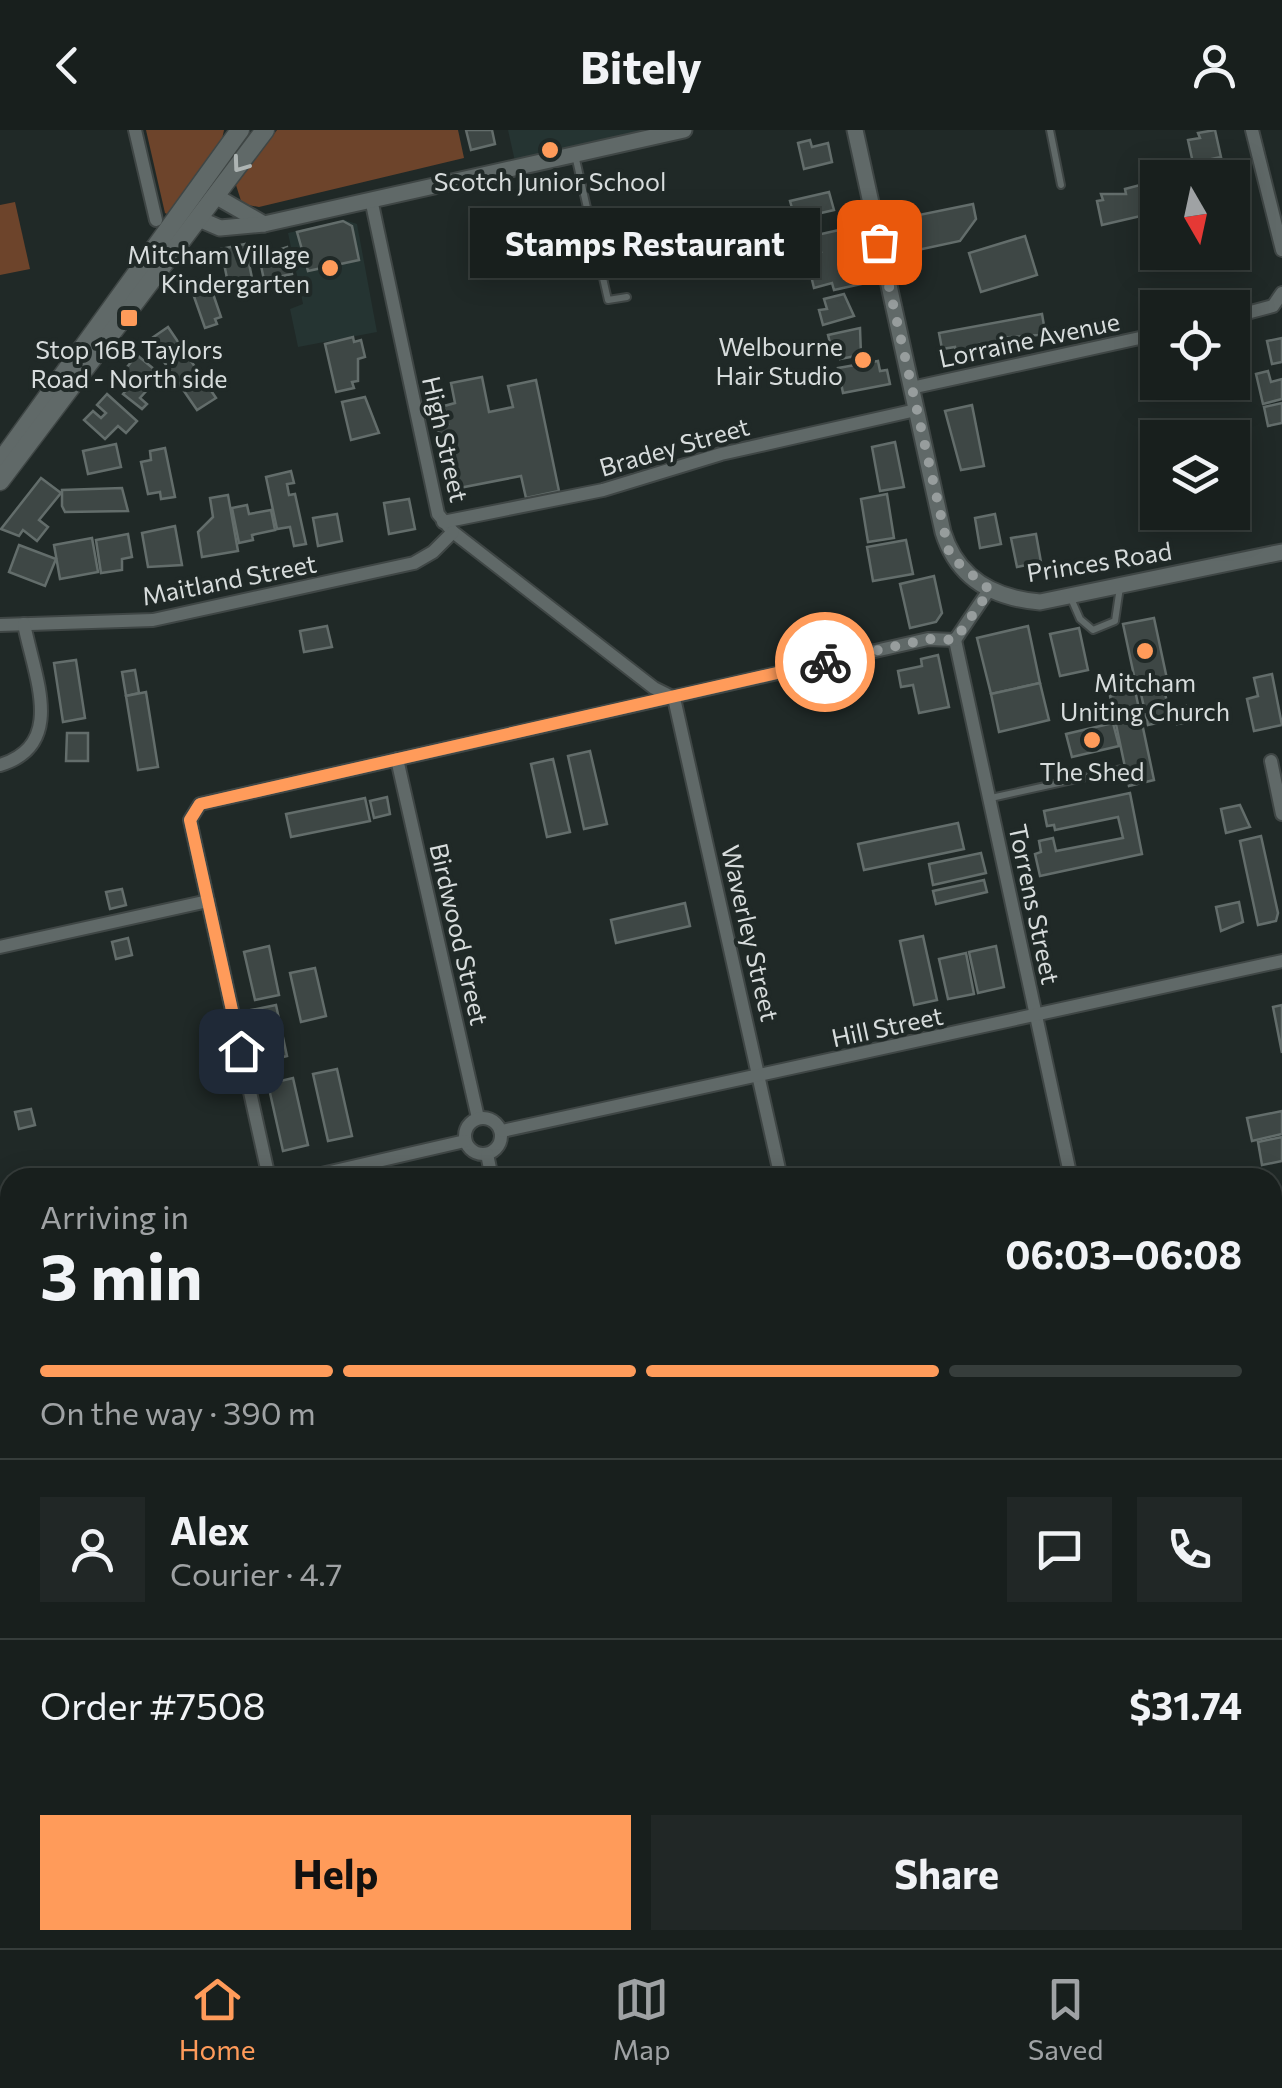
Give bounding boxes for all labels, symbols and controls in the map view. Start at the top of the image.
icon: back [40,38,95,93]
text: Bitely [580,38,702,93]
icon: person [1187,38,1242,93]
marker: Scotch Junior School [539,139,561,161]
one-way arrow [235,154,252,172]
north arrow [1140,160,1250,270]
map controls [1140,160,1250,530]
place label: Scotch Junior School [434,166,666,196]
pin [837,200,922,285]
callout: Stamps Restaurant [469,207,819,277]
icon: bag [852,215,907,270]
text: Stamps Restaurant [505,223,785,263]
place label: Mitcham Village Kindergarten [127,239,310,298]
marker: Mitcham Village Kindergarten [319,257,341,279]
button: locate [1140,290,1250,400]
street label: Lorraine Avenue [936,305,1122,373]
marker: Stop 16B Taylors Road - North side [118,307,140,329]
place label: Welbourne Hair Studio [716,331,843,390]
place label: Stop 16B Taylors Road - North side [30,334,228,393]
marker: Welbourne Hair Studio [852,349,874,371]
street label: High Street [417,373,475,505]
street label: Bradey Street [596,410,752,482]
button: layers [1140,420,1250,530]
street label: Princes Road [1024,535,1174,587]
street label: Maitland Street [139,547,319,611]
courier [775,612,875,712]
icon: bike [798,635,853,690]
marker: Mitcham Uniting Church [1134,640,1156,662]
place label: Mitcham Uniting Church [1060,667,1230,726]
marker: The Shed [1081,729,1103,751]
place label: The Shed [1040,756,1144,786]
street label: Torrens Street [1003,821,1067,987]
street label: Birdwood Street [424,840,496,1028]
street label: Waverley Street [716,842,786,1024]
street label: Hill Street [828,1000,946,1052]
pin [199,1009,284,1094]
icon: home [214,1024,269,1079]
text: Arriving in [40,1196,189,1236]
text: 06:03–06:08 [1005,1230,1242,1277]
text: 3 min [40,1234,203,1313]
text: On the way · 390 m [40,1392,316,1432]
button: person [40,1497,145,1602]
button: chat [1007,1497,1112,1602]
button: phone [1137,1497,1242,1602]
text: Alex [170,1506,249,1553]
text: Courier · 4.7 [170,1553,343,1593]
text: Order #7508 [40,1681,266,1728]
text: $31.74 [1129,1681,1242,1728]
button: Help [40,1815,631,1930]
button: Share [651,1815,1242,1930]
tab: Home [179,1972,256,2066]
tab: Map [613,1972,671,2066]
tab: Saved [1028,1972,1103,2066]

